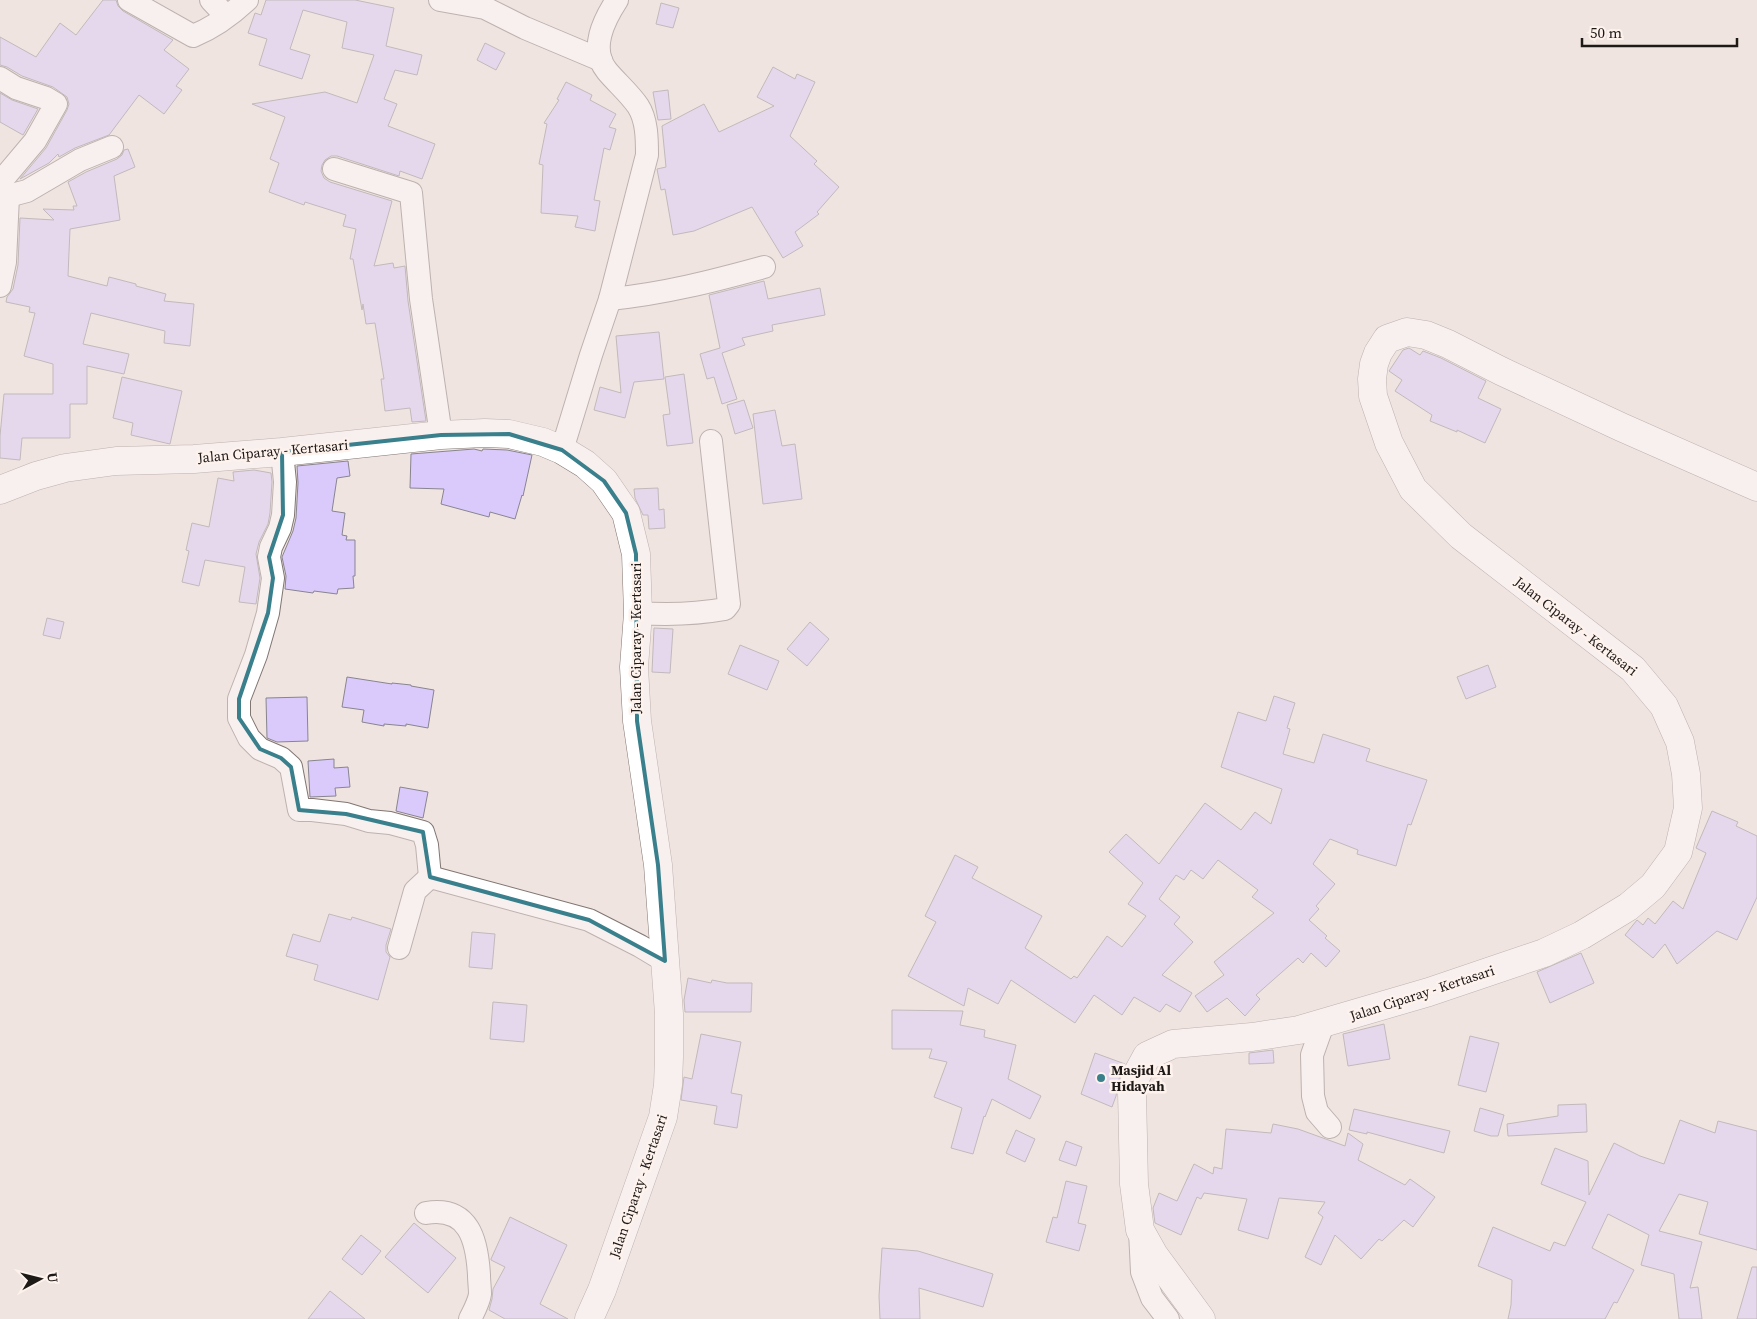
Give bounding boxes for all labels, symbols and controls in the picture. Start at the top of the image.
scale bar [1582,15,1737,47]
text: 50 m [1590,22,1622,43]
street label: Jalan Ciparay - Kertasari [196,434,349,468]
street label: Jalan Ciparay - Kertasari [626,562,646,715]
street label: Jalan Ciparay - Kertasari [1510,571,1642,680]
street label: Jalan Ciparay - Kertasari [1346,960,1497,1026]
place label: Masjid Al Hidayah [1111,1060,1172,1096]
marker: Masjid Al Hidayah [1095,1072,1107,1084]
street label: Jalan Ciparay - Kertasari [604,1111,672,1262]
north arrow [15,1254,65,1304]
text: U [42,1271,63,1284]

